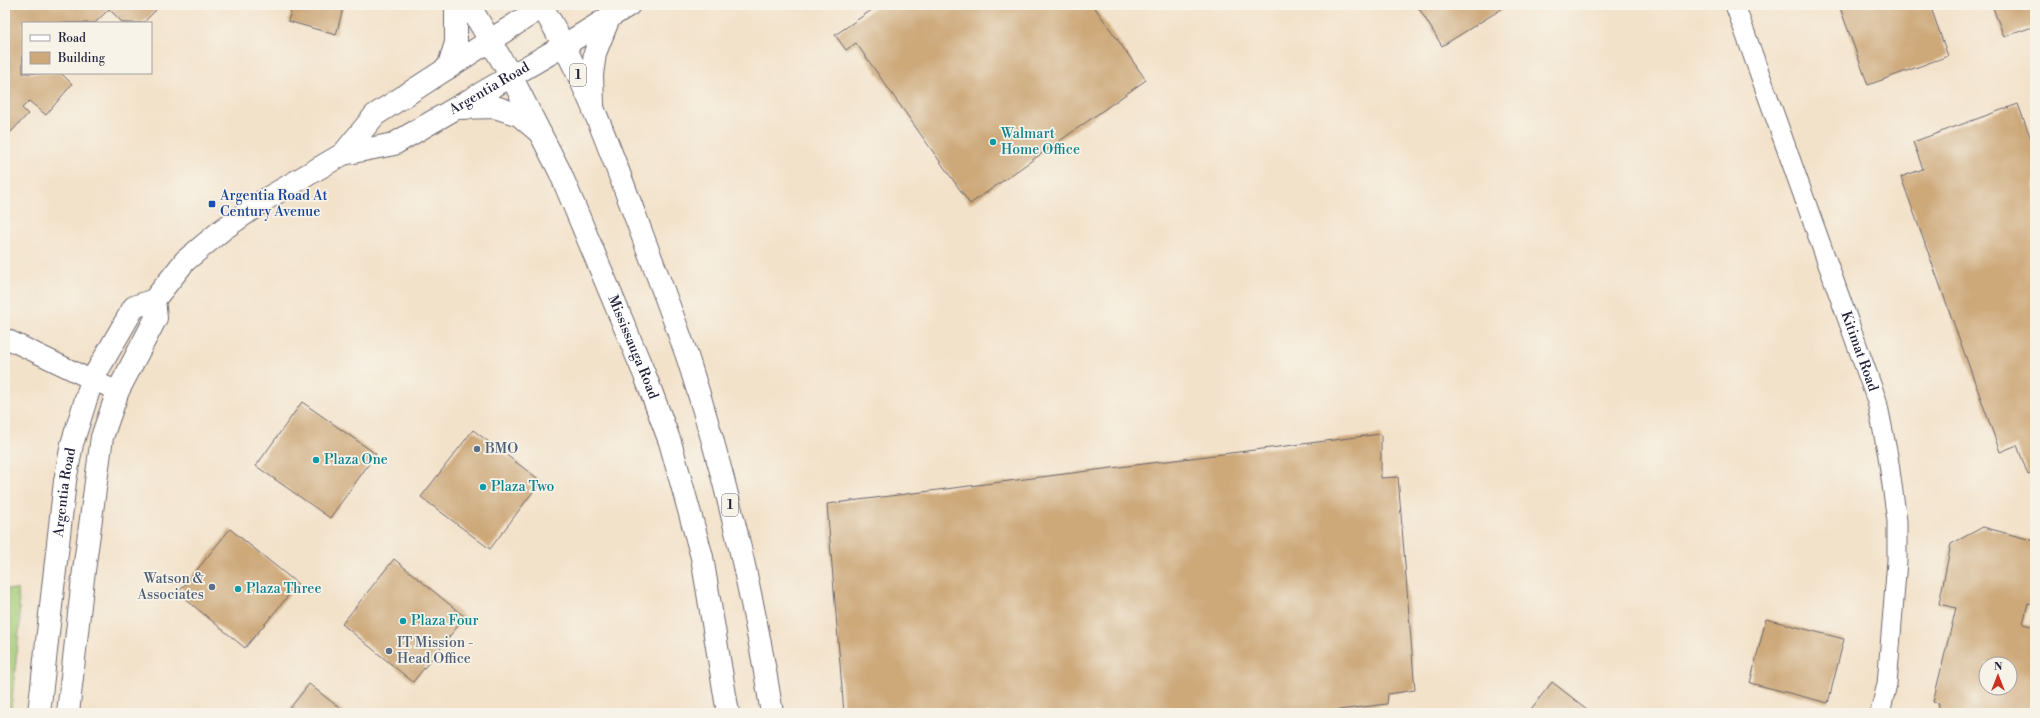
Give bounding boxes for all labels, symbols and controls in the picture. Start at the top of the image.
legend [22,22,152,74]
text: Road [58,31,86,46]
text: Building [57,51,106,66]
street label: Argentia Road [445,58,533,120]
road number: 1 [570,64,586,86]
place label: Walmart Home Office [1000,125,1080,159]
marker: Walmart Home Office [988,137,998,147]
place label: Argentia Road At Century Avenue [219,187,328,221]
marker: Argentia Road At Century Avenue [207,199,217,209]
street label: Mississauga Road [603,292,662,402]
street label: Kitimat Road [1837,309,1882,394]
place label: BMO [484,440,518,458]
marker: BMO [472,444,482,454]
street label: Argentia Road [50,446,80,539]
place label: Plaza One [324,451,388,469]
marker: Plaza One [311,455,321,465]
place label: Plaza Two [491,478,555,496]
marker: Plaza Two [478,482,488,492]
road number: 1 [722,494,738,516]
place label: Watson & Associates [136,570,205,604]
place label: Plaza Three [246,580,322,598]
marker: Watson & Associates [207,582,217,592]
marker: Plaza Three [233,584,243,594]
place label: Plaza Four [411,612,479,630]
marker: Plaza Four [398,616,408,626]
place label: IT Mission - Head Office [397,634,474,668]
marker: IT Mission - Head Office [384,646,394,656]
north arrow [1978,656,2018,696]
text: N [1994,660,2003,674]

